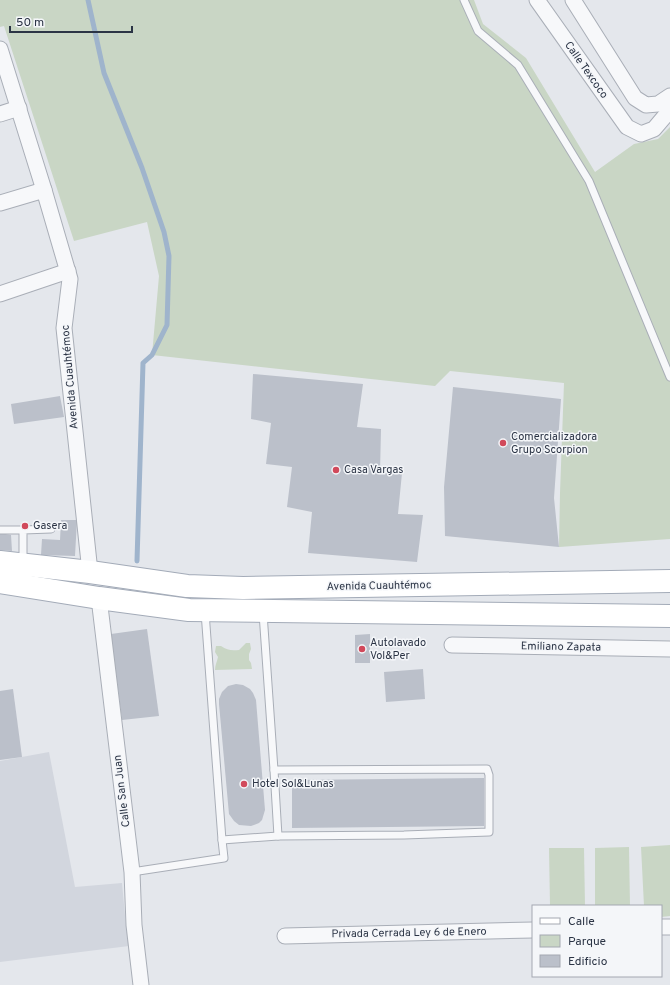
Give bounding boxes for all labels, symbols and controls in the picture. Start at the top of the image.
scale bar [10,8,132,34]
text: 50 m [16,15,44,31]
street label: Calle Texcoco [561,39,611,101]
street label: Avenida Cuauhtémoc [58,324,82,430]
place label: Comercializadora Grupo Scorpion [511,430,597,457]
marker: Comercializadora Grupo Scorpion [498,438,508,448]
place label: Casa Vargas [344,463,403,477]
marker: Casa Vargas [331,465,341,475]
place label: Gasera [33,519,67,533]
marker: Gasera [20,521,30,531]
street label: Avenida Cuauhtémoc [327,578,431,594]
place label: Autolavado Vol&Per [370,636,426,663]
street label: Emiliano Zapata [521,639,601,655]
marker: Autolavado Vol&Per [357,644,367,654]
street label: Calle San Juan [111,754,133,828]
place label: Hotel Sol&Lunas [252,777,334,791]
marker: Hotel Sol&Lunas [239,779,249,789]
legend [532,905,662,977]
text: Calle [568,914,595,930]
street label: Privada Cerrada Ley 6 de Enero [331,925,487,941]
text: Parque [568,934,606,950]
text: Edificio [568,954,608,970]

